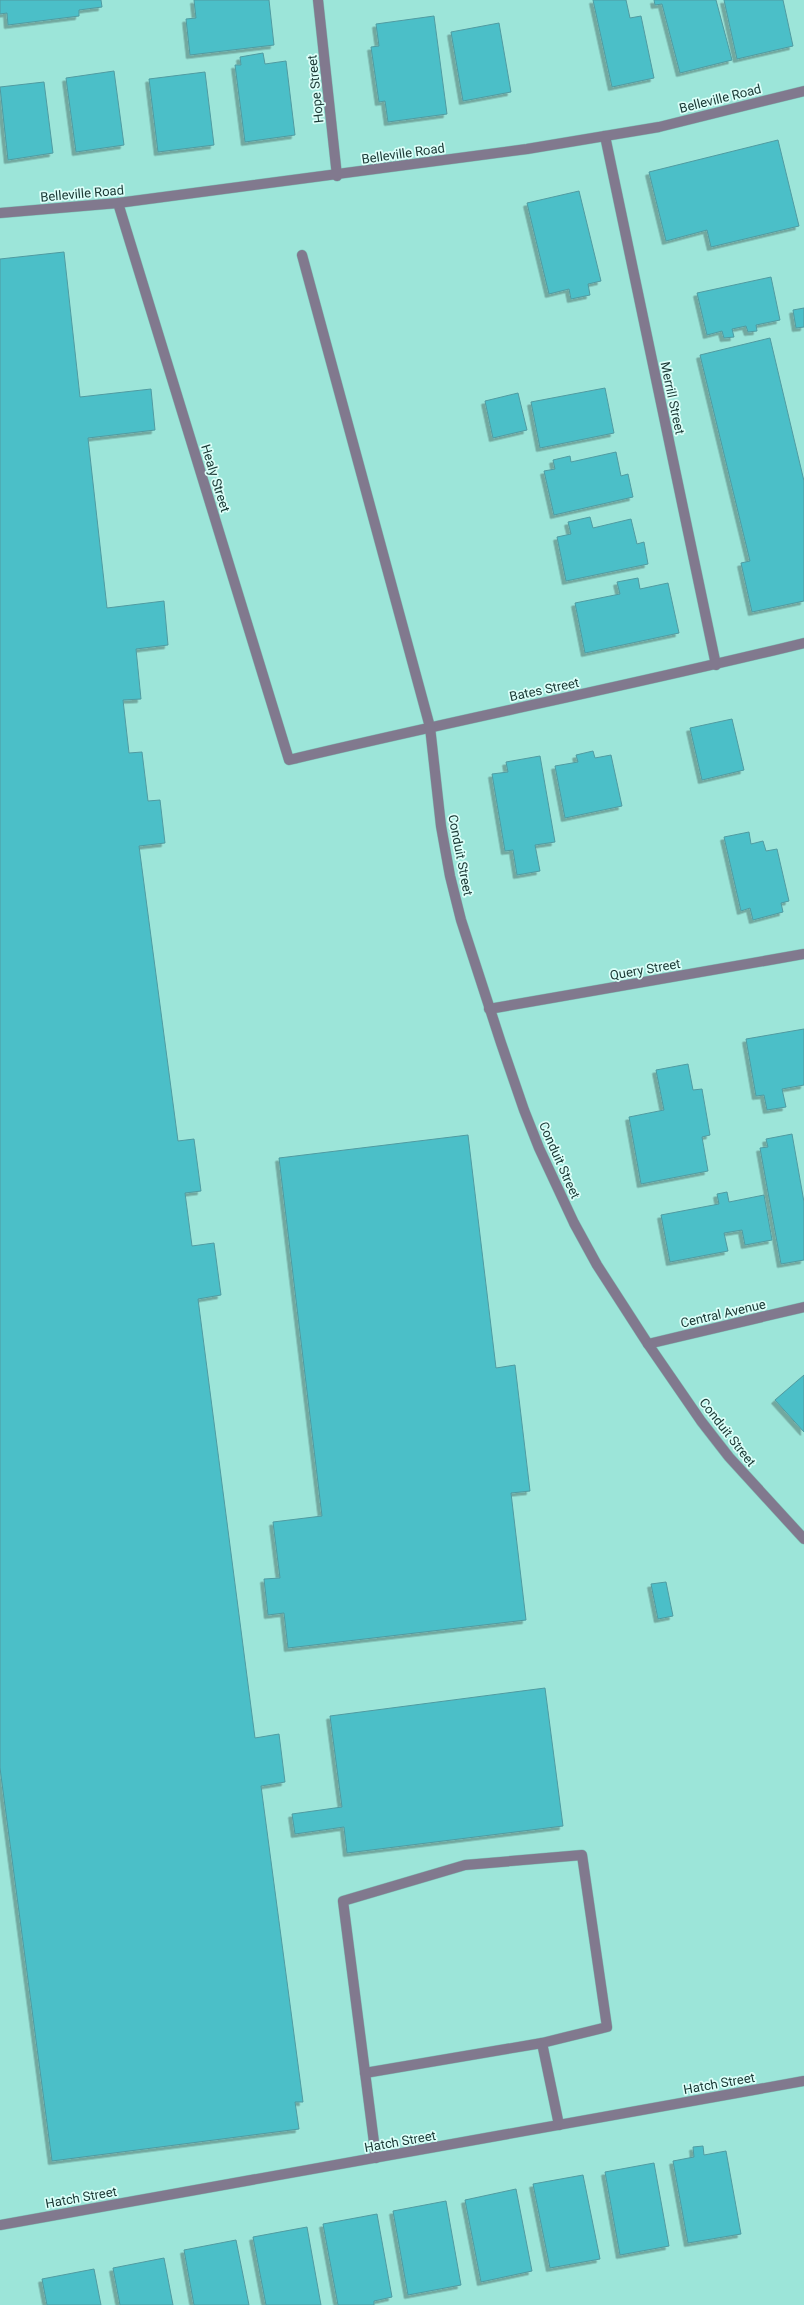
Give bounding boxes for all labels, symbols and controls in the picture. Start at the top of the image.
street label: Hope Street [304,54,327,124]
street label: Belleville Road [678,81,763,116]
street label: Belleville Road [361,140,446,167]
street label: Belleville Road [40,182,124,205]
street label: Merrill Street [657,360,688,436]
street label: Healy Street [198,442,233,514]
street label: Bates Street [508,675,580,704]
street label: Conduit Street [445,813,476,897]
street label: Query Street [609,956,681,983]
street label: Conduit Street [536,1119,583,1201]
street label: Central Avenue [679,1296,767,1331]
street label: Conduit Street [696,1395,759,1469]
street label: Hatch Street [682,2070,756,2097]
street label: Hatch Street [363,2128,437,2155]
street label: Hatch Street [44,2184,118,2211]

